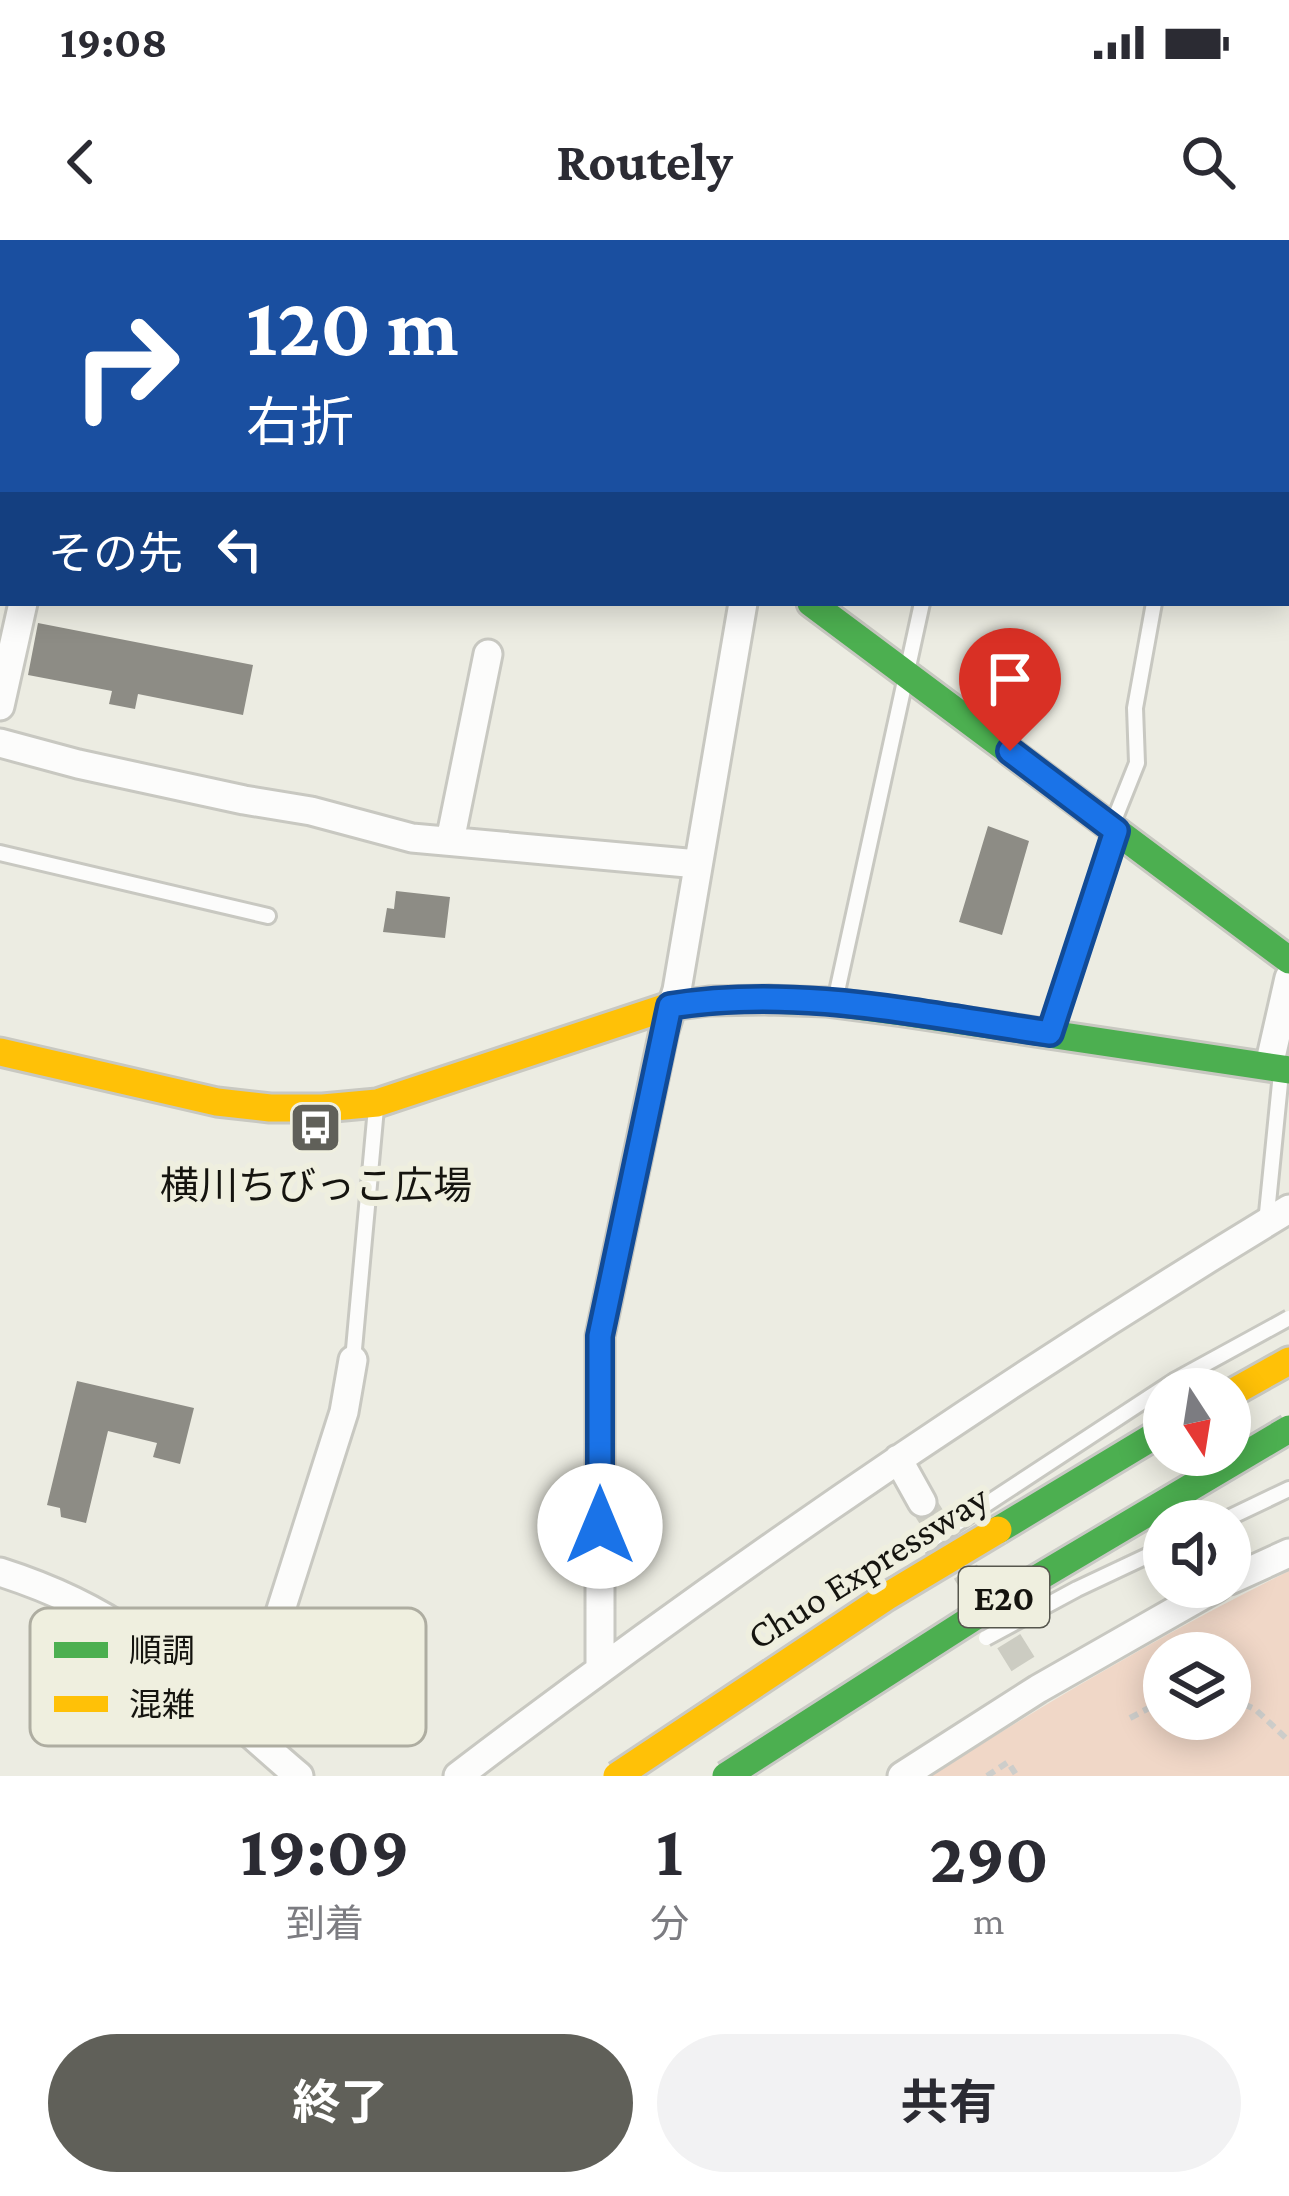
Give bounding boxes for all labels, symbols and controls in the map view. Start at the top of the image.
text: 19:08 [60,17,167,67]
icon: back [48,129,114,195]
icon: search [1175,129,1241,195]
text: Routely [556,132,733,192]
text: 120 m [246,280,459,373]
icon: right [48,288,204,444]
text: 右折 [246,393,354,453]
icon: left [207,516,273,582]
text: その先 [48,529,183,579]
pin [959,628,1061,751]
icon: arrive [977,646,1043,712]
bus stop icon: 横川ちびっこ広場 [288,1100,344,1156]
place label: 横川ちびっこ広場 [160,1164,472,1207]
north arrow [1143,1368,1251,1476]
map controls [1143,1368,1251,1740]
position arrow [537,1463,663,1589]
street label: Chuo Expressway [739,1475,997,1658]
button: sound [1143,1500,1251,1608]
road number: E20 [959,1567,1049,1627]
legend [30,1608,426,1746]
text: 順調 [129,1632,195,1669]
button: layers [1143,1632,1251,1740]
text: 混雑 [129,1686,195,1723]
text: 19:09 [240,1810,410,1890]
text: 1 [656,1810,683,1890]
text: 290 [929,1817,1049,1897]
text: m [973,1899,1005,1942]
text: 到着 [286,1902,364,1945]
text: 分 [650,1902,689,1945]
button: 終了 [48,2034,633,2172]
button: 共有 [657,2034,1241,2172]

